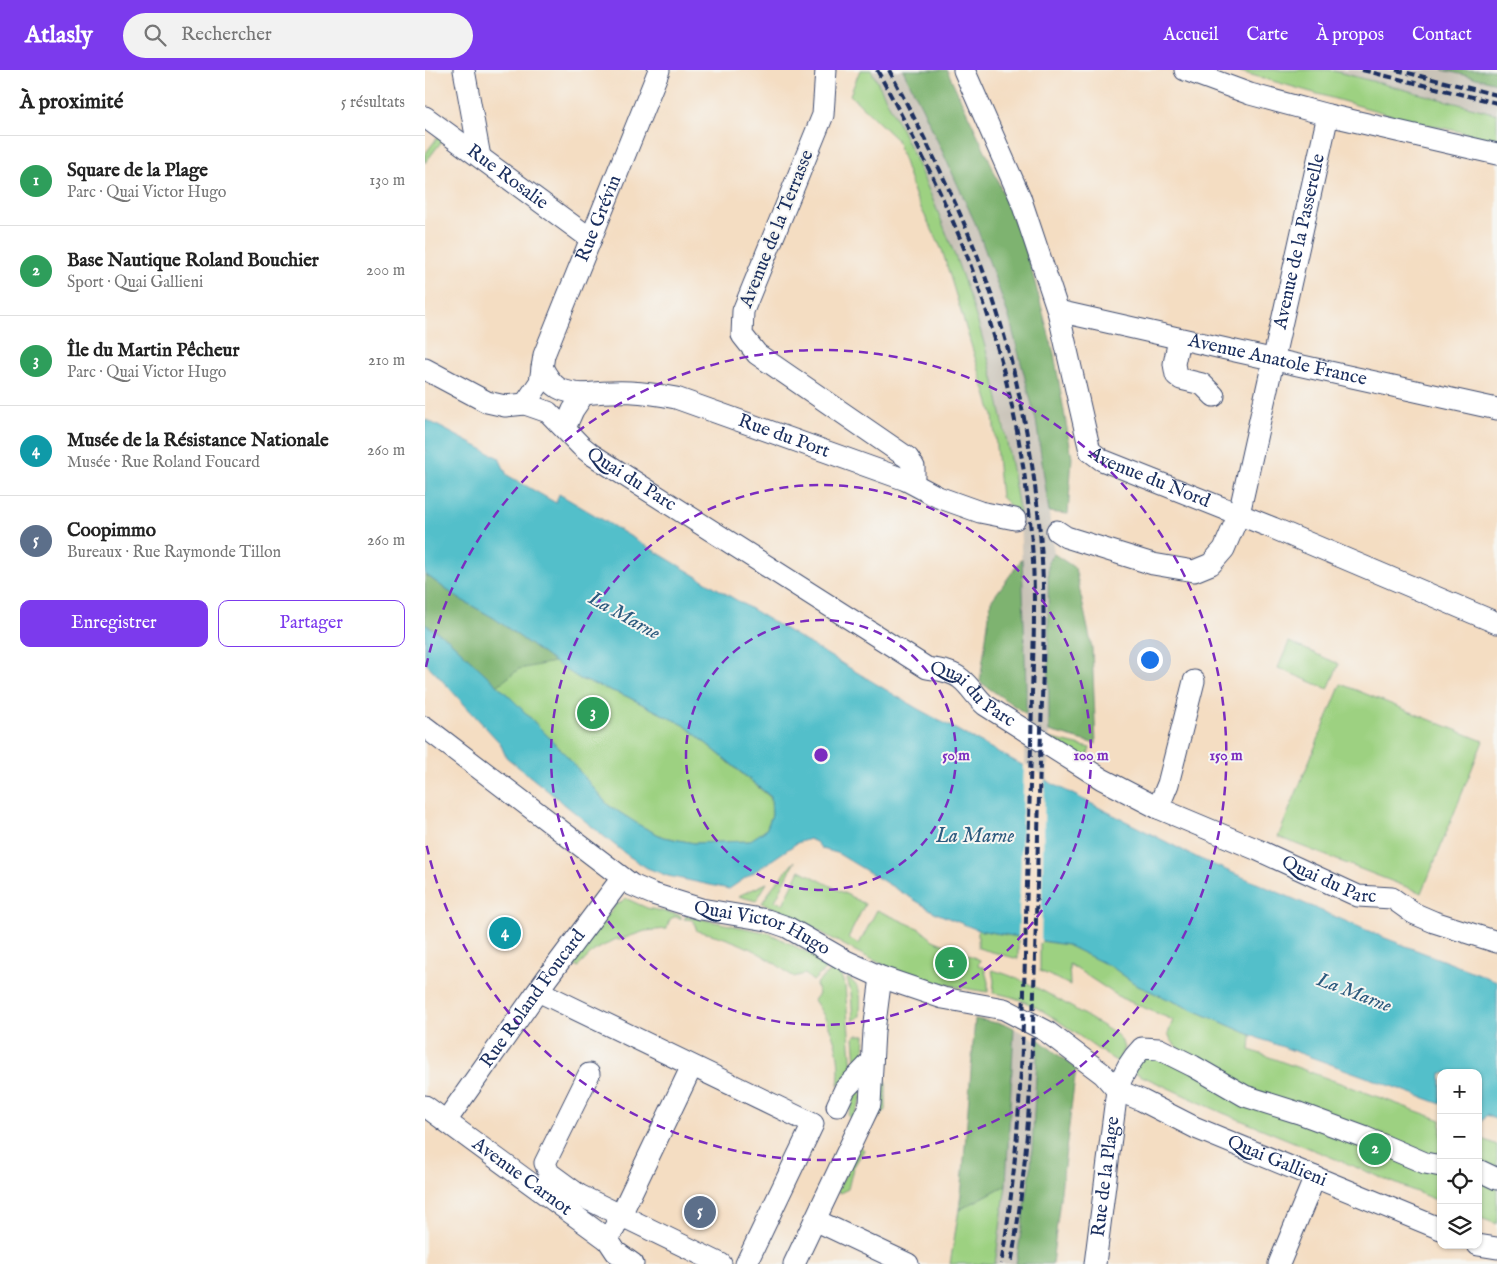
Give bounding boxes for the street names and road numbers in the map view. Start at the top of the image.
street label: Rue Rosalie [462,139,553,216]
street label: Avenue de la Terrasse [734,146,820,312]
street label: Avenue de la Passerelle [1268,151,1331,332]
street label: Rue Grévin [571,172,627,266]
street label: Avenue Anatole France [1185,329,1369,392]
street label: Rue du Port [735,409,833,464]
street label: Avenue du Nord [1082,441,1214,514]
street label: Quai du Parc [582,442,680,517]
street label: Quai du Parc [928,657,1020,733]
street label: Quai du Parc [1278,850,1377,909]
street label: Quai Victor Hugo [692,896,834,961]
street label: Rue Roland Foucard [475,924,592,1073]
street label: Rue de la Plage [1087,1115,1126,1238]
street label: Quai Gallieni [1224,1130,1330,1193]
street label: Avenue Carnot [466,1132,577,1222]

